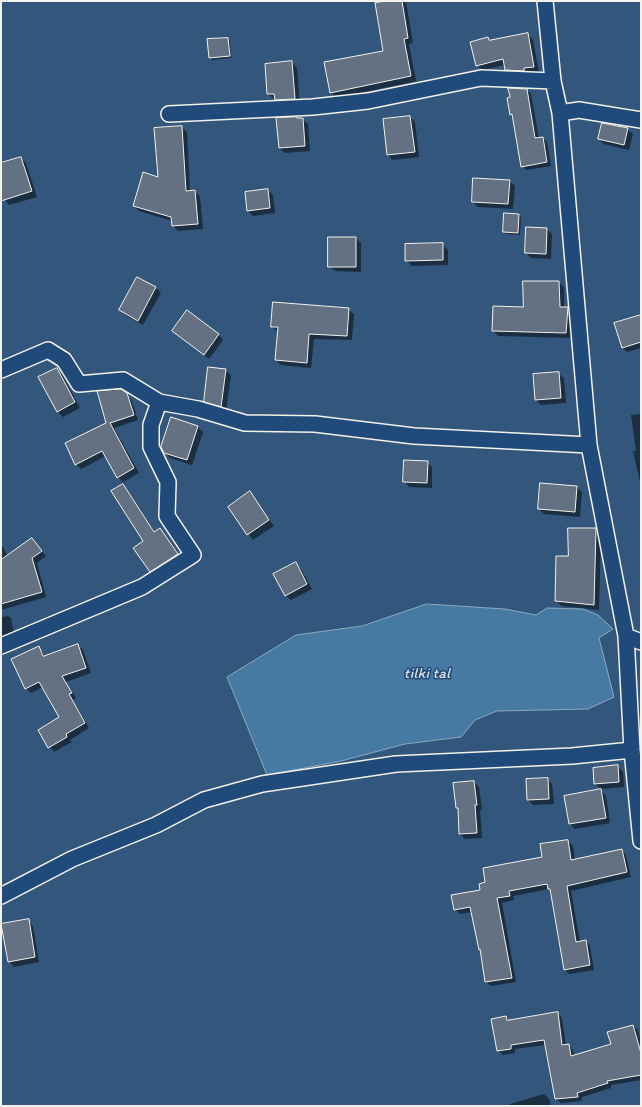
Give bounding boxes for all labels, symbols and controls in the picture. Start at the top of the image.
water label: tilki tal [404,665,450,683]

